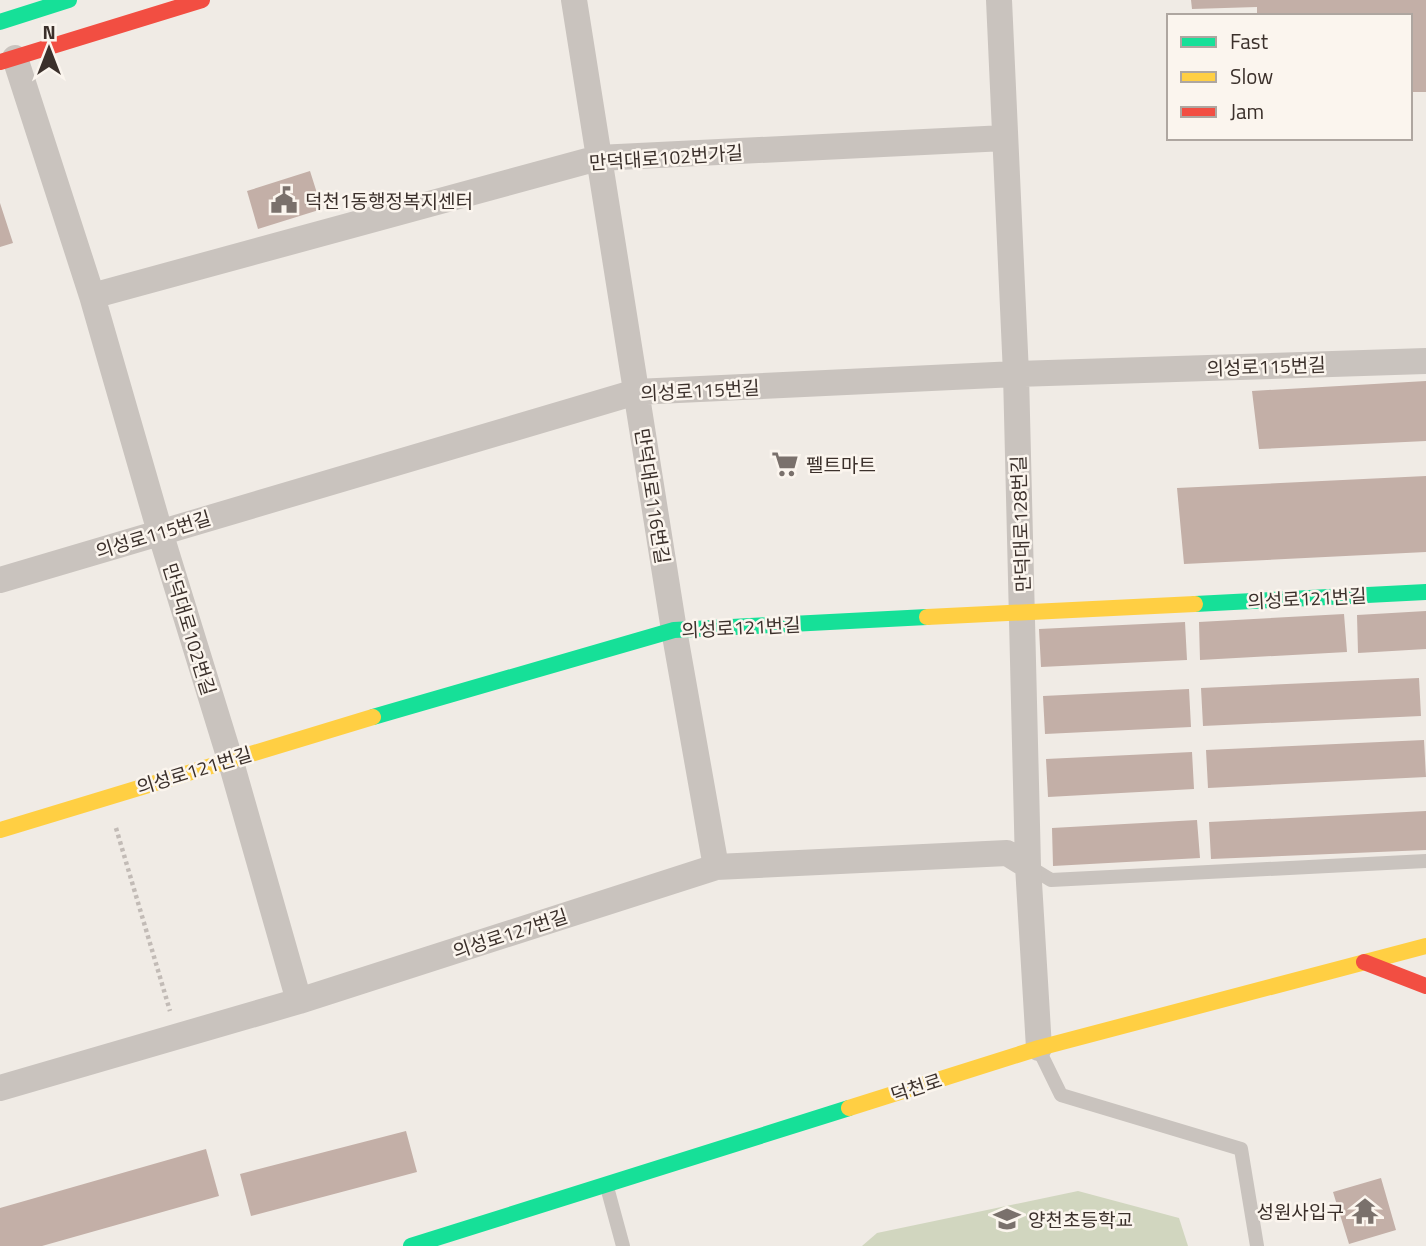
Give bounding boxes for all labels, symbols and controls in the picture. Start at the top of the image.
north arrow [14,14,84,84]
legend [1167,14,1412,140]
text: N [42,17,56,46]
text: Fast [1230,25,1269,57]
text: Slow [1230,60,1273,92]
text: Jam [1230,95,1264,127]
street label: 만덕대로102번가길 [588,137,744,177]
public building icon: 덕천1동행정복지센터 [269,185,299,215]
place label: 덕천1동행정복지센터 [305,186,473,215]
street label: 의성로115번길 [1206,349,1326,383]
street label: 의성로115번길 [640,372,760,408]
street label: 만덕대로116번길 [628,426,678,566]
supermarket icon: 펠트마트 [770,449,800,479]
place label: 펠트마트 [806,450,876,479]
street label: 만덕대로128번길 [1003,455,1037,593]
street label: 의성로115번길 [92,503,214,565]
street label: 만덕대로102번길 [156,559,224,699]
street label: 의성로121번길 [1247,580,1367,616]
street label: 의성로121번길 [681,609,801,645]
street label: 의성로121번길 [133,739,255,801]
street label: 의성로127번길 [449,901,571,965]
street label: 덕천로 [887,1065,945,1109]
temple icon: 성원사입구 [1350,1196,1380,1226]
place label: 성원사입구 [1257,1197,1344,1226]
school or university icon: 양천초등학교 [992,1204,1022,1234]
place label: 양천초등학교 [1028,1205,1133,1234]

